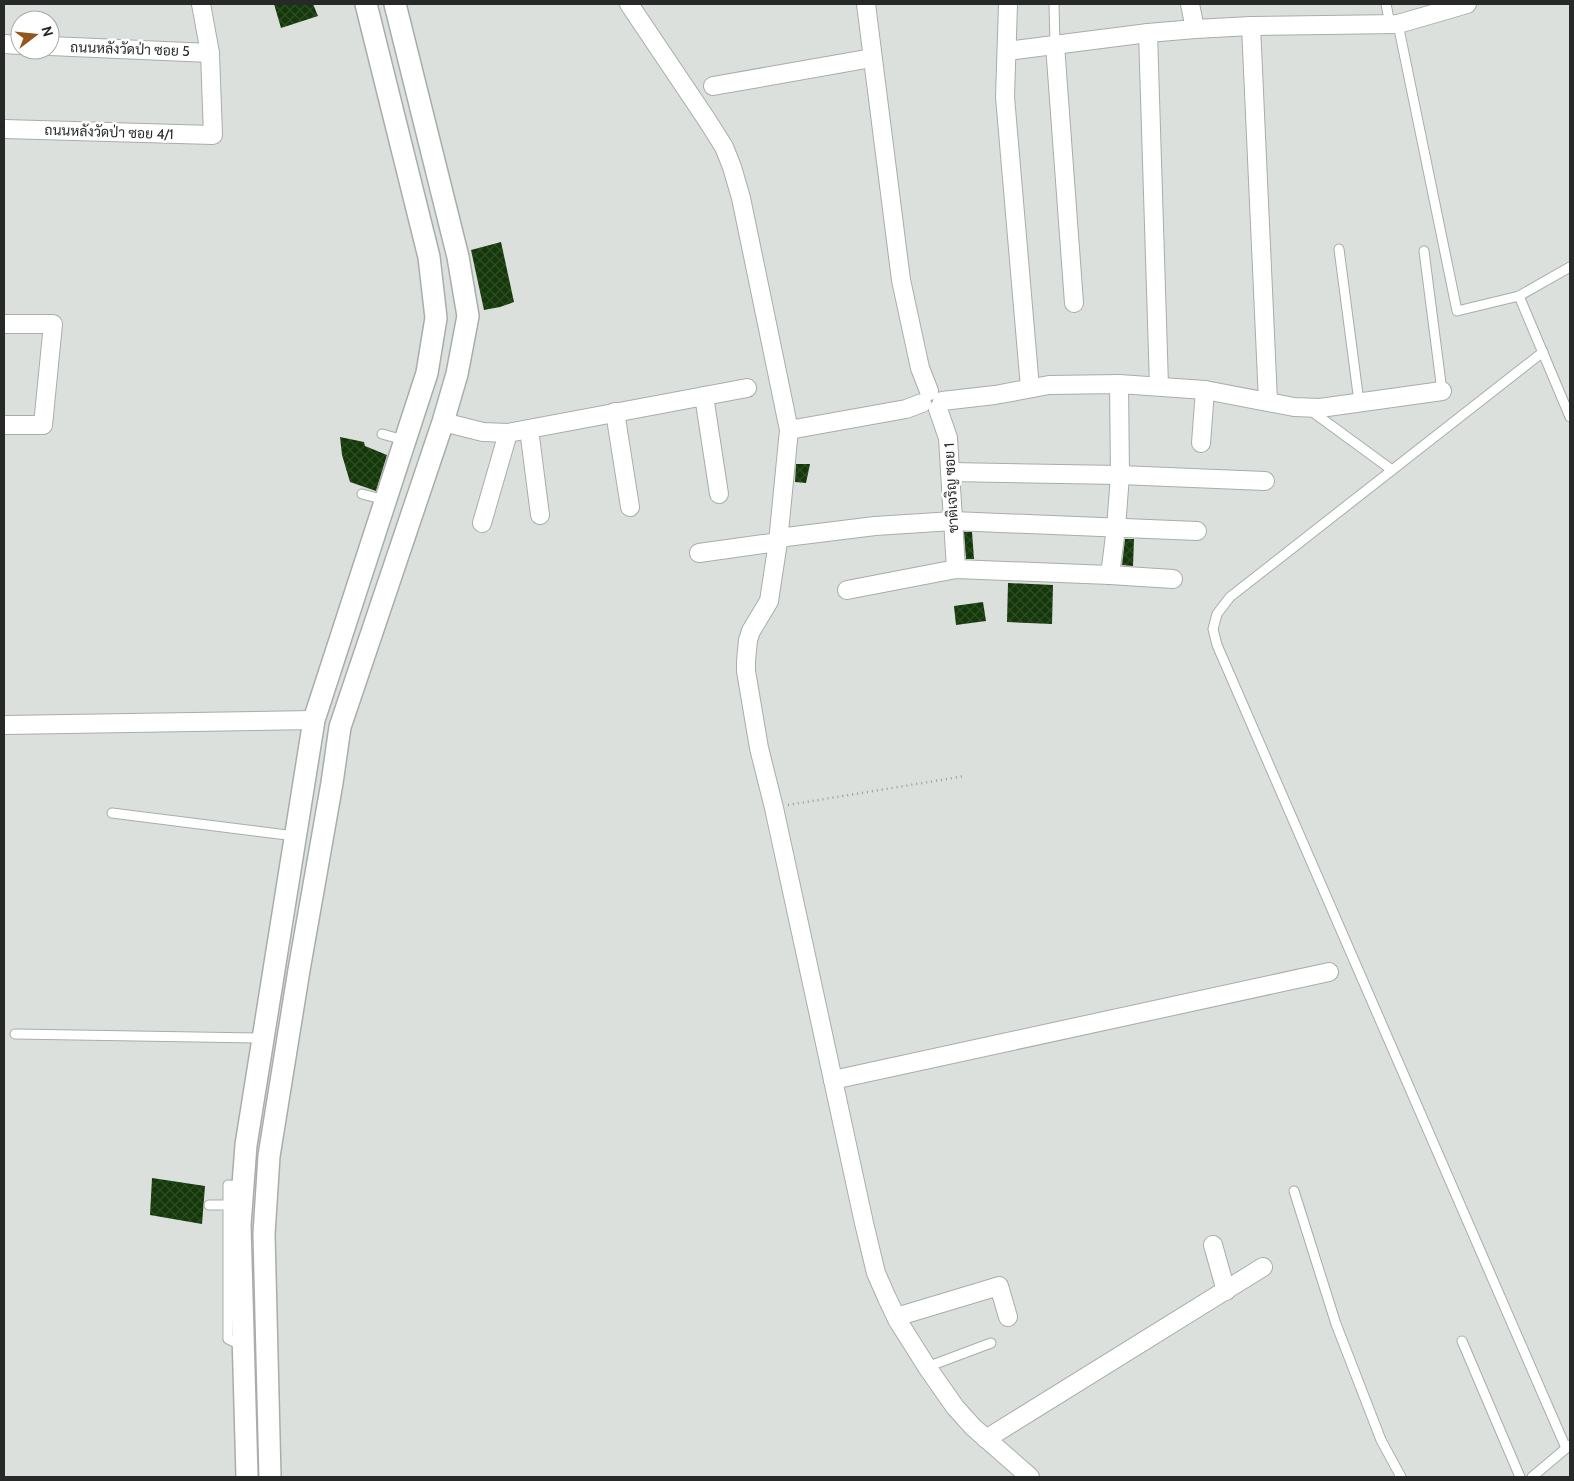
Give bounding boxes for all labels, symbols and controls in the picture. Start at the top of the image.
north arrow [10,10,60,60]
text: N [37,24,58,39]
street label: ถนนหลังวัดป่า ซอย 5 [70,38,190,60]
street label: ถนนหลังวัดป่า ซอย 4/1 [44,121,174,143]
street label: ชาติเจริญ ซอย 1 [940,443,962,533]

